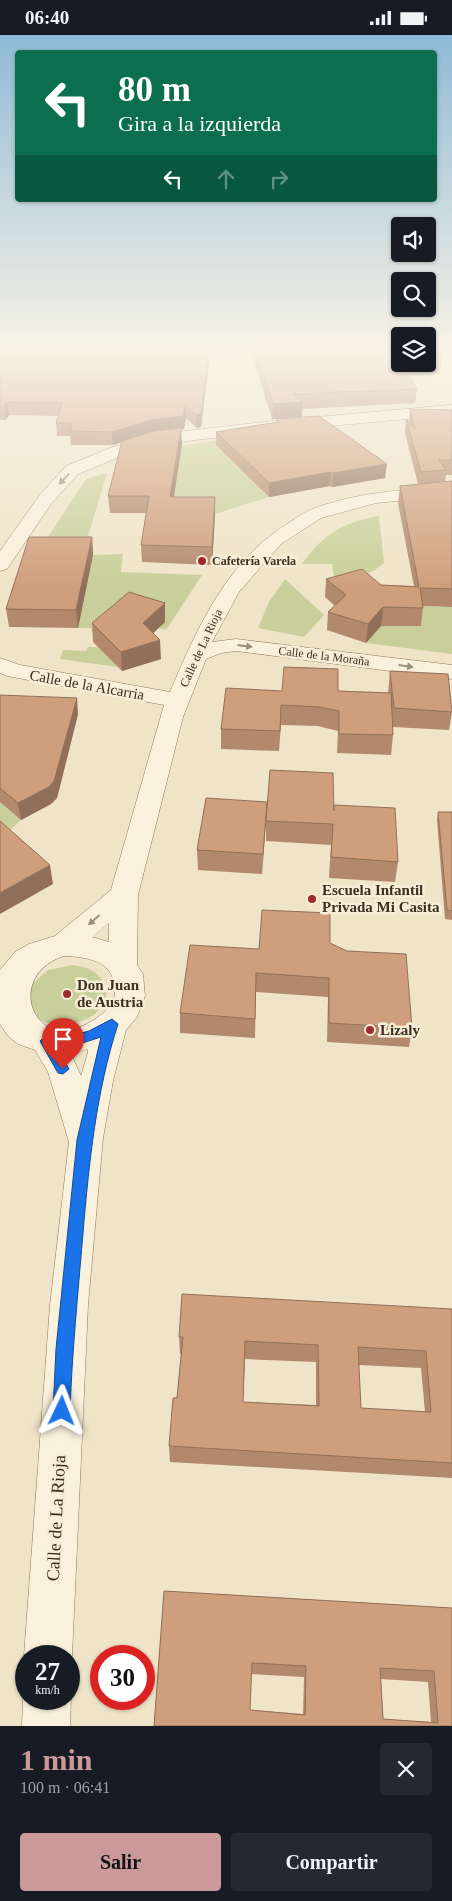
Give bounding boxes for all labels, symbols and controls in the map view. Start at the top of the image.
text: 06:40 [25,7,69,28]
icon: left [35,70,100,135]
text: 80 m [118,70,191,109]
text: Gira a la izquierda [118,111,281,136]
icon: left [159,165,187,193]
icon: ahead [212,165,240,193]
icon: right [265,165,293,193]
map controls [391,217,436,372]
button: sound [391,217,436,262]
button: search [391,272,436,317]
button: layers [391,327,436,372]
one-way arrow [58,472,70,484]
place label: Cafetería Varela [212,554,296,568]
marker: Cafetería Varela [196,555,208,567]
street label: Calle de La Rioja [177,606,225,689]
one-way arrow [237,642,253,650]
street label: Calle de la Moraña [278,643,371,669]
one-way arrow [399,662,415,670]
street label: Calle de la Alcarria [28,667,146,703]
place label: Escuela Infantil Privada Mi Casita [322,882,440,915]
marker: Escuela Infantil Privada Mi Casita [306,893,318,905]
one-way arrow [88,915,101,926]
place label: Don Juan de Austria [77,977,144,1010]
marker: Don Juan de Austria [61,988,73,1000]
pin [42,1018,84,1069]
place label: Lizaly [380,1022,420,1038]
marker: Lizaly [364,1024,376,1036]
icon: arrive [49,1025,77,1053]
position arrow [35,1384,87,1436]
street label: Calle de La Rioja [43,1454,69,1582]
speed limit sign: 30 [90,1645,155,1710]
text: 27 [35,1658,60,1685]
text: km/h [35,1683,60,1697]
text: 1 min [20,1743,93,1776]
button: close [380,1743,432,1795]
text: 100 m · 06:41 [20,1779,110,1796]
button: Salir [20,1833,221,1891]
button: Compartir [231,1833,432,1891]

